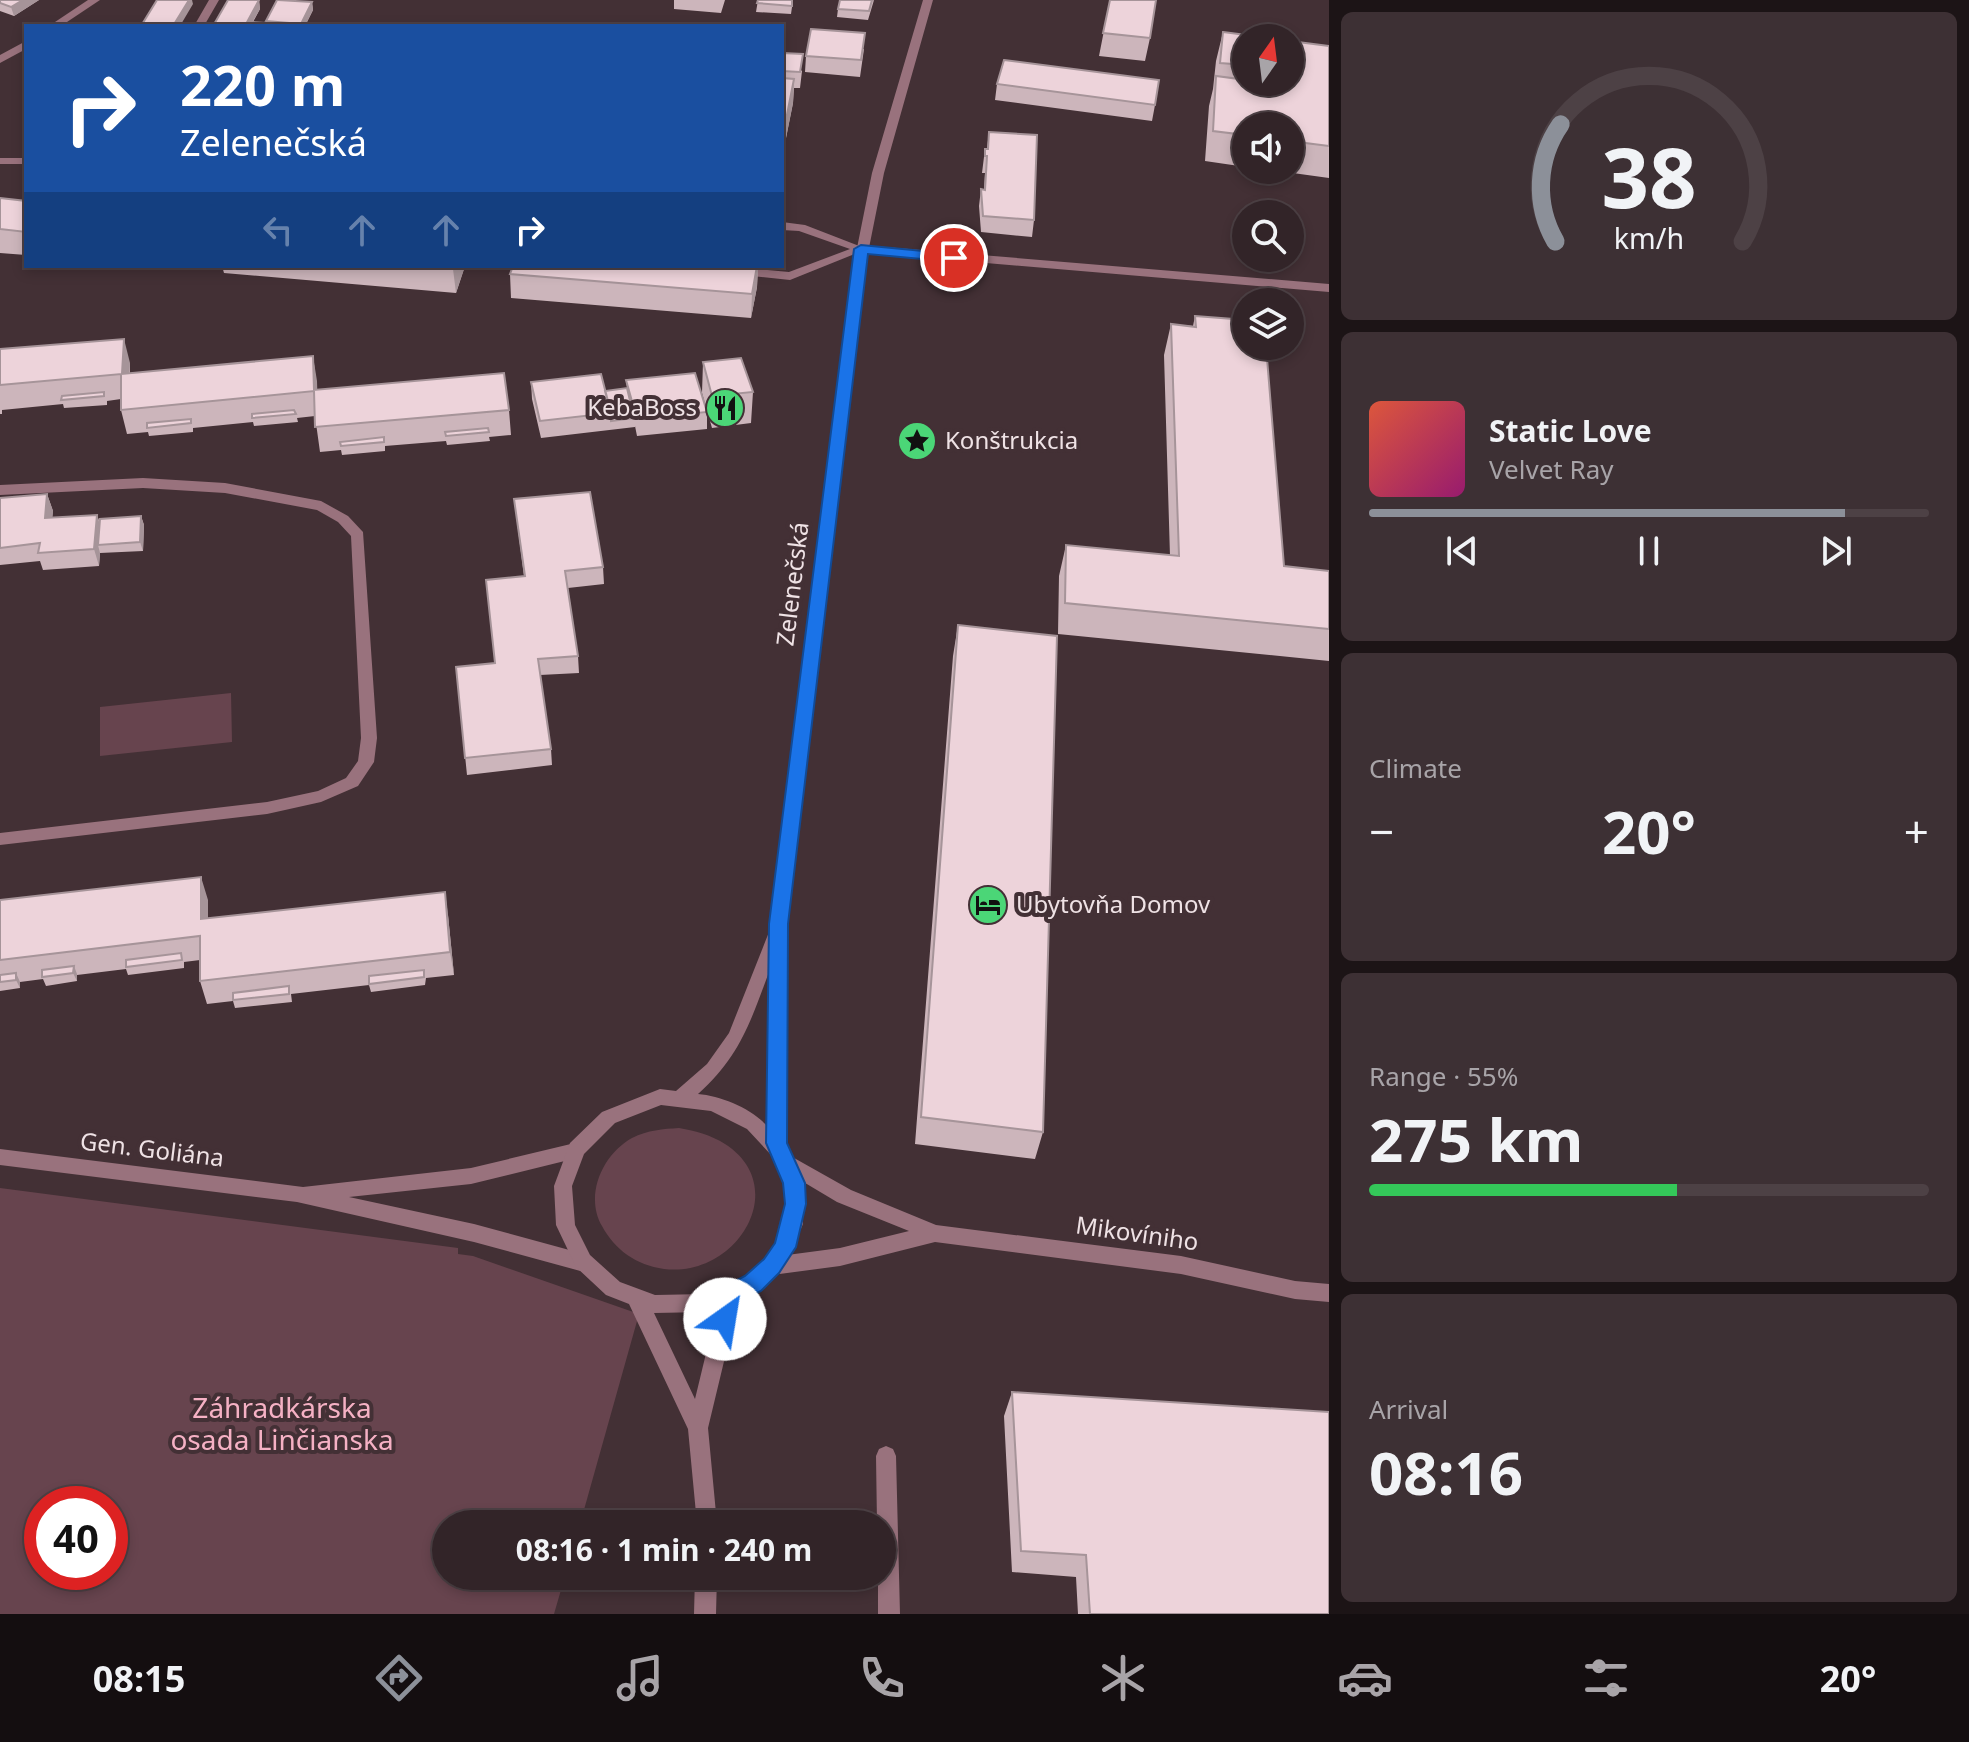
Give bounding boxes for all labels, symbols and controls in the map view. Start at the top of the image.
north arrow [1232,24,1304,96]
map controls [1232,24,1304,360]
text: 220 m [180,46,345,122]
icon: right [48,56,152,160]
button: sound [1232,112,1304,184]
text: Zelenečská [180,118,367,167]
text: 38 [1601,119,1697,232]
button: search [1232,200,1304,272]
icon: left [256,208,300,252]
icon: ahead [340,208,384,252]
icon: ahead [424,208,468,252]
icon: right [508,208,552,252]
text: km/h [1614,218,1684,257]
pin [920,224,988,292]
icon: arrive [932,236,976,280]
button: layers [1232,288,1304,360]
restaurant icon: KebaBoss [704,387,746,429]
place label: KebaBoss [587,390,697,423]
text: Static Love [1489,410,1652,451]
place icon: Konštrukcia [896,420,938,462]
place label: Konštrukcia [945,423,1078,456]
text: Velvet Ray [1489,451,1614,487]
street label: Zelenečská [768,520,815,648]
icon: previous [1440,529,1484,573]
icon: pause [1627,529,1671,573]
icon: next [1814,529,1858,573]
text: Climate [1369,750,1462,786]
text: 20° [1602,790,1696,872]
text: − [1369,801,1394,861]
text: + [1904,801,1929,861]
hotel icon: Ubytovňa Domov [967,884,1009,926]
place label: Ubytovňa Domov [1016,887,1211,920]
text: Range · 55% [1369,1058,1518,1094]
text: 275 km [1369,1098,1583,1180]
street label: Gen. Goliána [78,1123,226,1174]
street label: Mikovíniho [1074,1208,1201,1257]
position arrow [683,1277,767,1361]
park label: Záhradkárska osada Linčianska [170,1388,394,1458]
text: Arrival [1369,1391,1448,1427]
text: 08:16 [1369,1431,1523,1513]
speed limit sign: 40 [24,1486,128,1590]
text: 08:16 · 1 min · 240 m [516,1529,812,1570]
icon: directions [371,1650,427,1706]
icon: music [612,1650,668,1706]
icon: phone [854,1650,910,1706]
icon: climate [1095,1650,1151,1706]
icon: car [1337,1650,1393,1706]
icon: filters [1578,1650,1634,1706]
text: 08:15 [93,1654,185,1703]
text: 20° [1820,1654,1876,1703]

